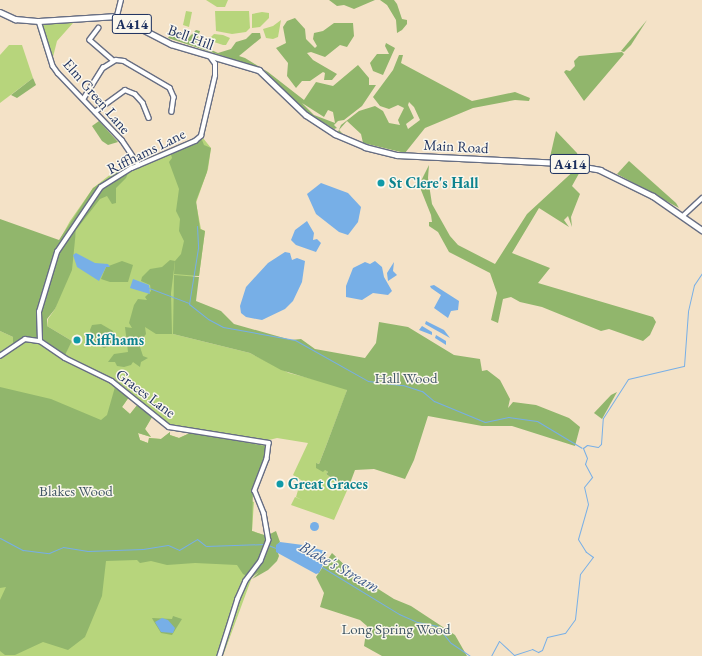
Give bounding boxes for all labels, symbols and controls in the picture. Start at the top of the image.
road number: A414 [111,12,153,36]
street label: Bell Hill [165,20,217,54]
street label: Elm Green Lane [59,55,135,137]
street label: Riffhams Lane [104,124,188,178]
street label: Main Road [423,135,489,157]
road number: A414 [549,152,591,176]
place label: St Clere's Hall [389,174,478,192]
marker: St Clere's Hall [376,178,386,188]
place label: Riffhams [85,331,144,349]
marker: Riffhams [72,335,82,345]
street label: Graces Lane [113,365,179,421]
park label: Hall Wood [374,369,438,387]
place label: Great Graces [288,475,368,493]
marker: Great Graces [275,479,285,489]
park label: Blakes Wood [39,482,113,500]
water label: Blake's Stream [296,537,382,597]
park label: Long Spring Wood [341,620,451,638]

